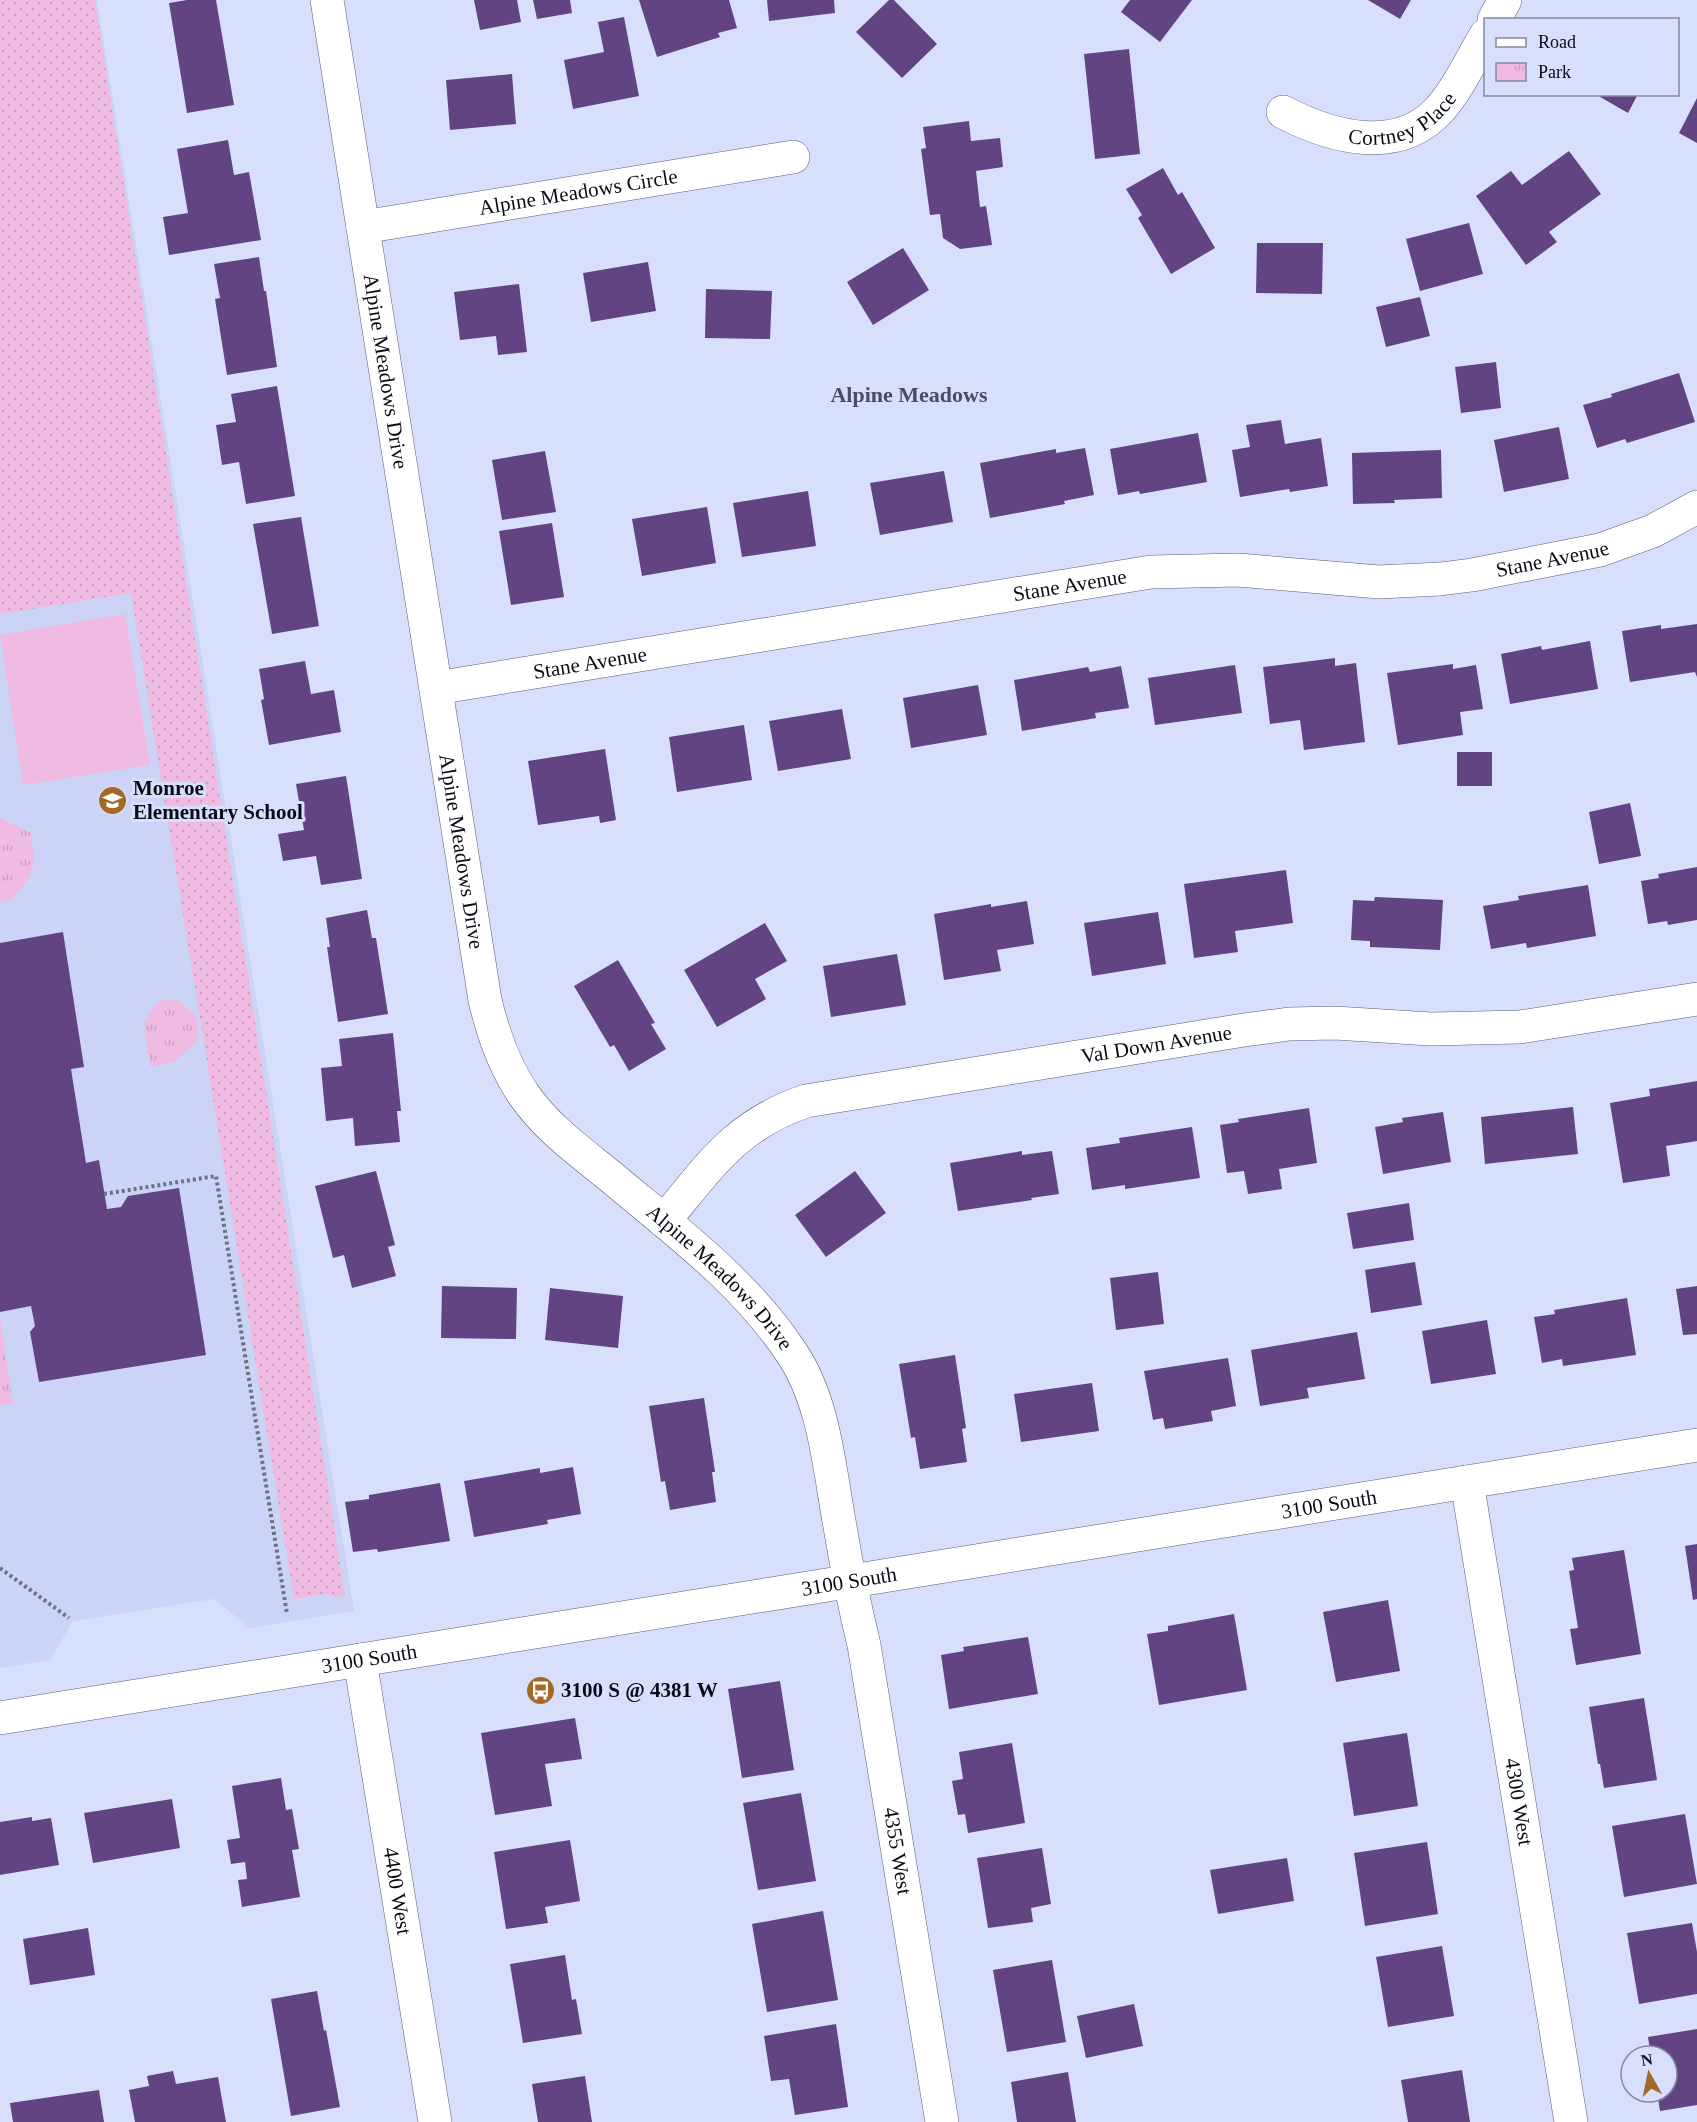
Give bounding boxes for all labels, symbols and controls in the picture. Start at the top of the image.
legend [1484,18,1679,96]
text: Road [1538,32,1576,52]
text: Park [1538,62,1571,82]
street label: Cortney Place [1347,87,1461,150]
street label: Alpine Meadows Circle [477,164,679,220]
street label: Alpine Meadows Drive [358,272,413,471]
district label: Alpine Meadows [830,382,988,407]
street label: Stane Avenue [1494,536,1612,582]
street label: Stane Avenue [1011,564,1128,606]
street label: Stane Avenue [532,642,648,684]
street label: Alpine Meadows Drive [434,752,489,951]
place label: Monroe Elementary School [133,776,303,824]
school or university icon: Monroe Elementary School [96,784,128,816]
street label: Val Down Avenue [1079,1020,1233,1068]
street label: Alpine Meadows Drive [642,1199,798,1355]
street label: 3100 South [1279,1485,1379,1524]
street label: 3100 South [800,1562,899,1601]
street label: 3100 South [320,1639,419,1678]
bus stop icon: 3100 S @ 4381 W [524,1674,556,1706]
place label: 3100 S @ 4381 W [561,1678,718,1702]
street label: 4300 West [1500,1756,1538,1847]
street label: 4355 West [879,1805,917,1897]
street label: 4400 West [379,1845,416,1937]
north arrow [1619,2044,1679,2104]
text: N [1640,2050,1654,2069]

